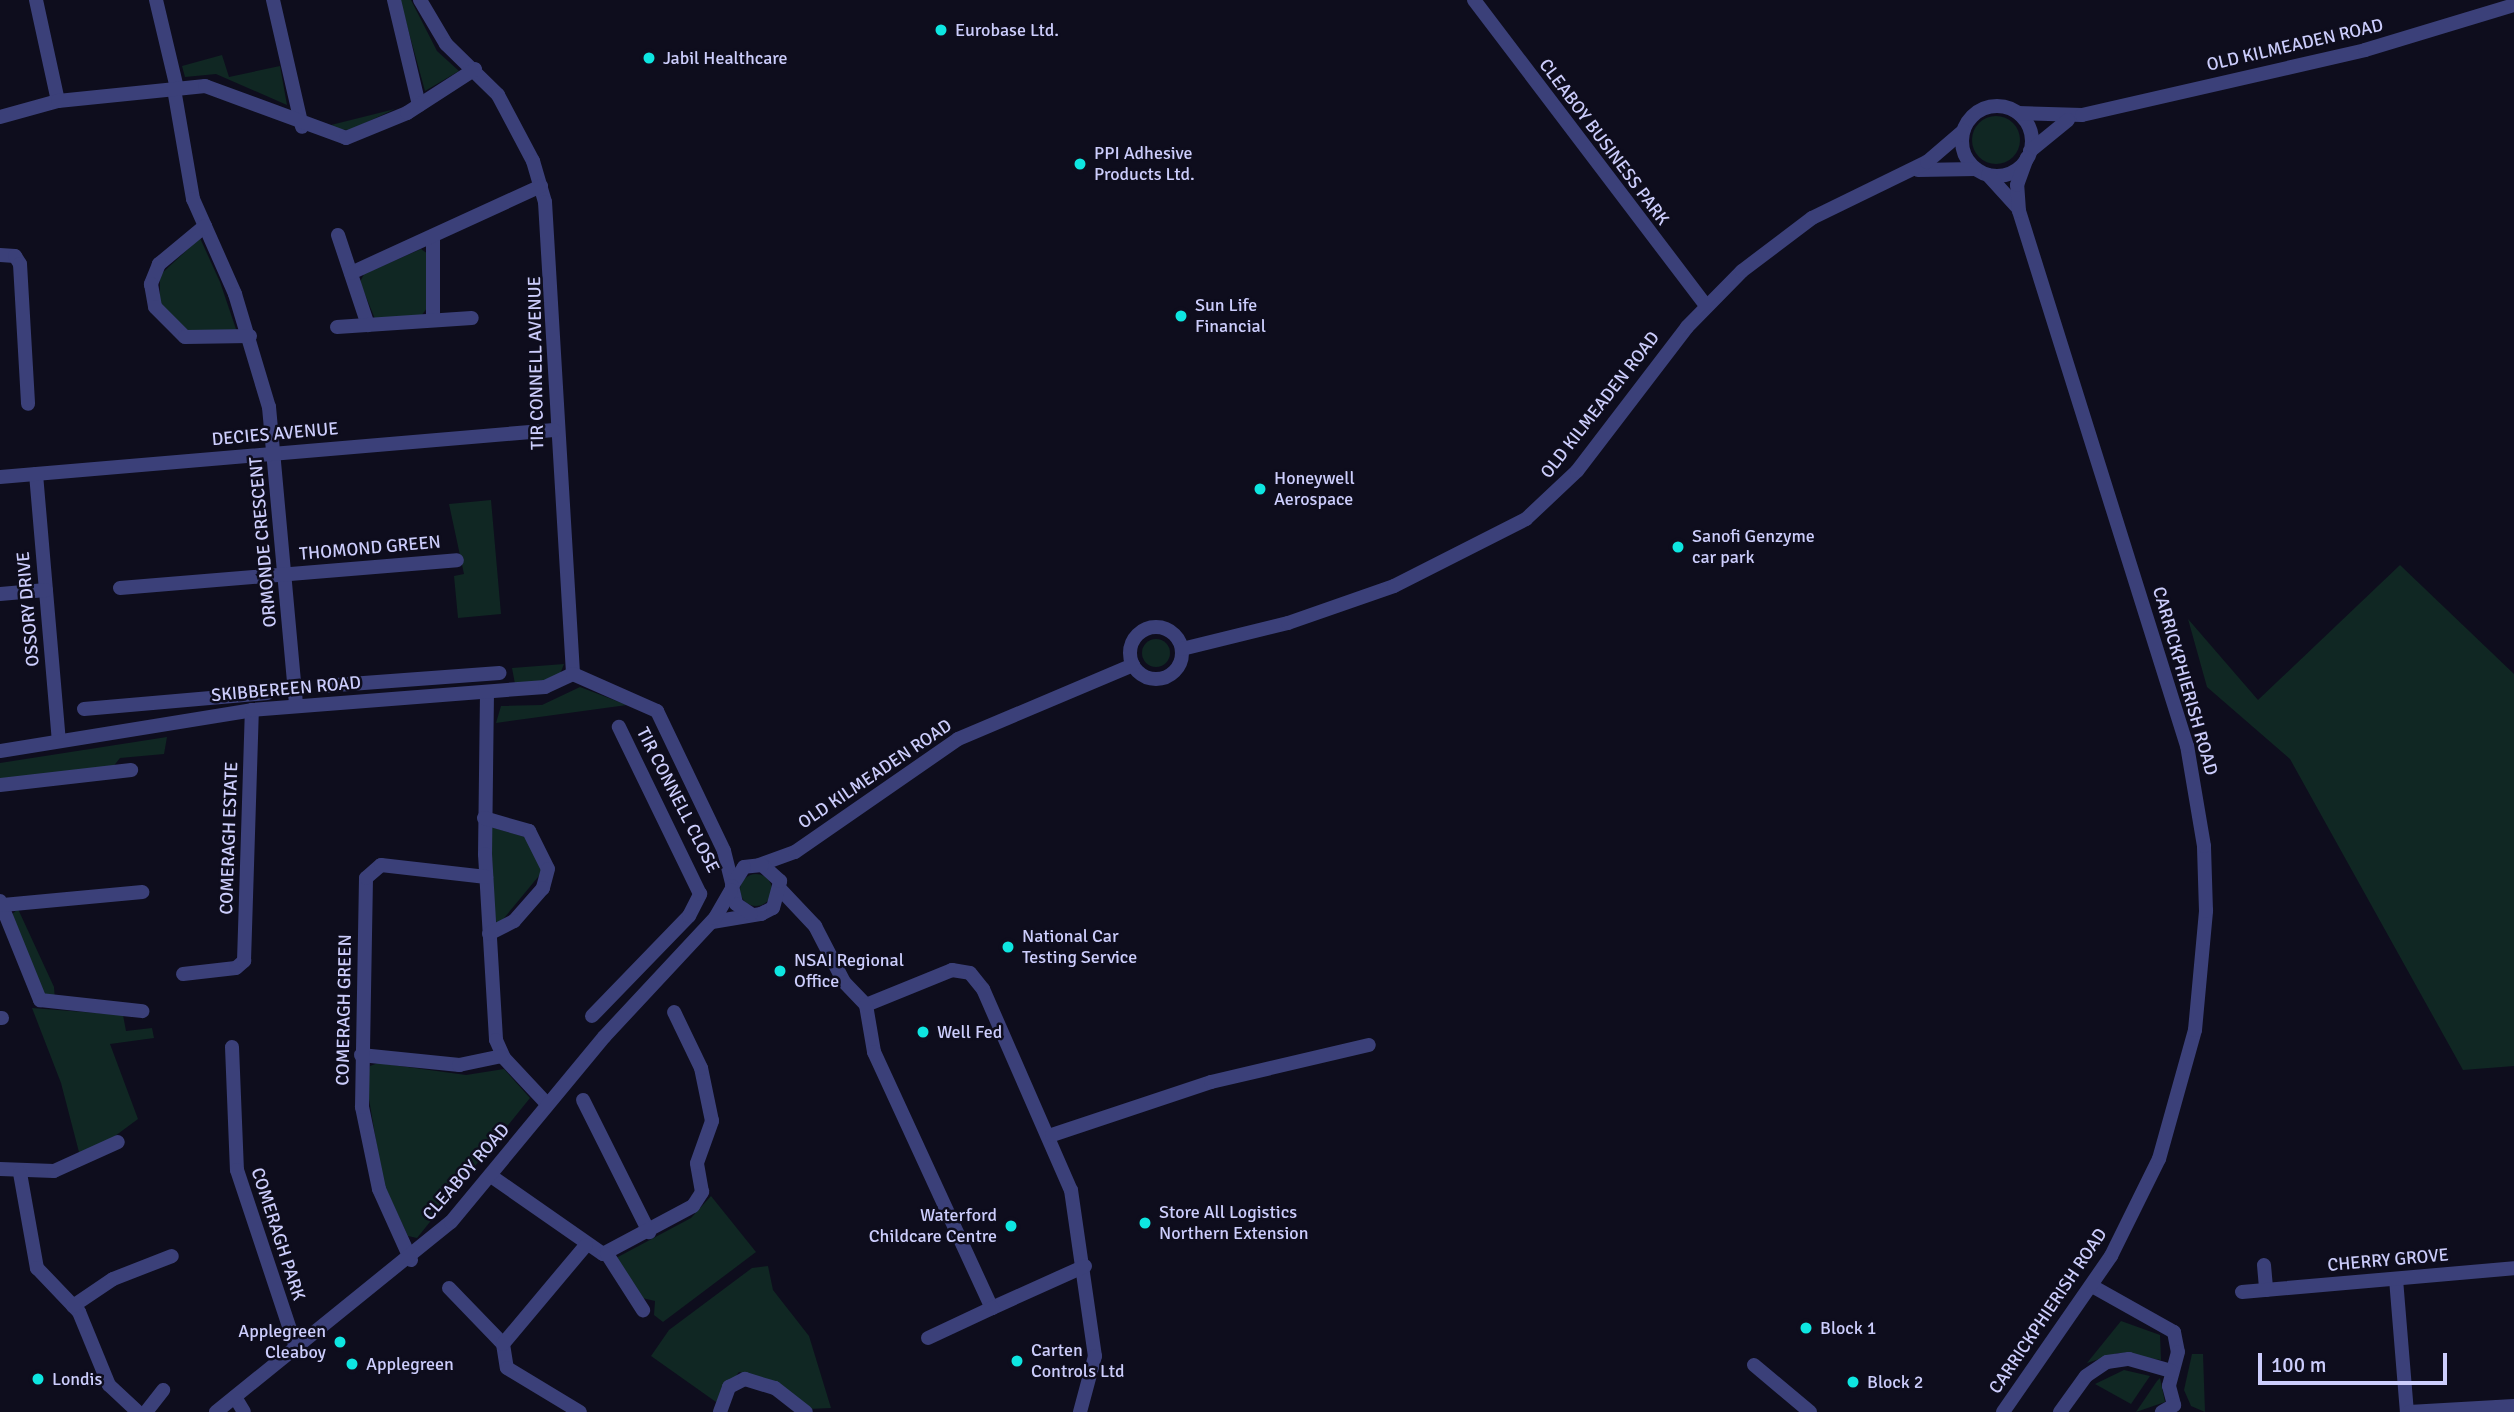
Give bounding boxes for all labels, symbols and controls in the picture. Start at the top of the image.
street label: OLD KILMEADEN ROAD [2205,14,2385,76]
place label: Eurobase Ltd. [955,19,1059,41]
marker: Eurobase Ltd. [933,22,949,38]
place label: Jabil Healthcare [663,47,788,69]
marker: Jabil Healthcare [641,50,657,66]
street label: CLEABOY BUSINESS PARK [1534,55,1674,229]
place label: PPI Adhesive Products Ltd. [1094,143,1195,186]
marker: PPI Adhesive Products Ltd. [1072,156,1088,172]
street label: TIR CONNELL AVENUE [524,276,548,450]
place label: Sun Life Financial [1195,295,1266,338]
marker: Sun Life Financial [1173,308,1189,324]
street label: OLD KILMEADEN ROAD [1536,327,1664,483]
street label: DECIES AVENUE [211,418,339,450]
street label: ORMONDE CRESCENT [245,456,281,628]
place label: Honeywell Aerospace [1274,468,1355,510]
marker: Honeywell Aerospace [1252,481,1268,497]
place label: Sanofi Genzyme car park [1692,526,1815,568]
street label: THOMOND GREEN [298,531,442,565]
marker: Sanofi Genzyme car park [1670,539,1686,555]
street label: OSSORY DRIVE [12,551,44,667]
street label: CARRICKPHIERISH ROAD [2148,584,2222,778]
street label: SKIBBEREEN ROAD [210,672,362,706]
street label: OLD KILMEADEN ROAD [794,715,956,833]
street label: TIR CONNELL CLOSE [632,724,724,876]
street label: COMERAGH ESTATE [216,761,242,915]
place label: National Car Testing Service [1022,926,1137,968]
street label: COMERAGH GREEN [332,934,356,1086]
marker: National Car Testing Service [1000,939,1016,955]
place label: NSAI Regional Office [794,950,904,992]
marker: NSAI Regional Office [772,963,788,979]
place label: Well Fed [937,1021,1002,1043]
marker: Well Fed [915,1024,931,1040]
street label: CLEABOY ROAD [418,1119,514,1225]
street label: COMERAGH PARK [246,1165,310,1303]
place label: Store All Logistics Northern Extension [1159,1202,1309,1244]
place label: Waterford Childcare Centre [869,1205,997,1248]
marker: Store All Logistics Northern Extension [1137,1215,1153,1231]
marker: Waterford Childcare Centre [1003,1218,1019,1234]
street label: CARRICKPHIERISH ROAD [1984,1224,2112,1398]
street label: CHERRY GROVE [2326,1244,2450,1276]
place label: Block 1 [1820,1317,1877,1339]
marker: Block 1 [1798,1320,1814,1336]
place label: Applegreen Cleaboy [238,1321,326,1364]
marker: Applegreen Cleaboy [332,1334,348,1350]
scale bar [2262,1338,2451,1382]
place label: Carten Controls Ltd [1031,1340,1124,1382]
text: 100 m [2271,1352,2326,1378]
place label: Applegreen [366,1353,454,1375]
marker: Carten Controls Ltd [1009,1353,1025,1369]
marker: Applegreen [344,1356,360,1372]
place label: Londis [52,1368,102,1390]
marker: Londis [30,1371,46,1387]
place label: Block 2 [1867,1371,1924,1393]
marker: Block 2 [1845,1374,1861,1390]

